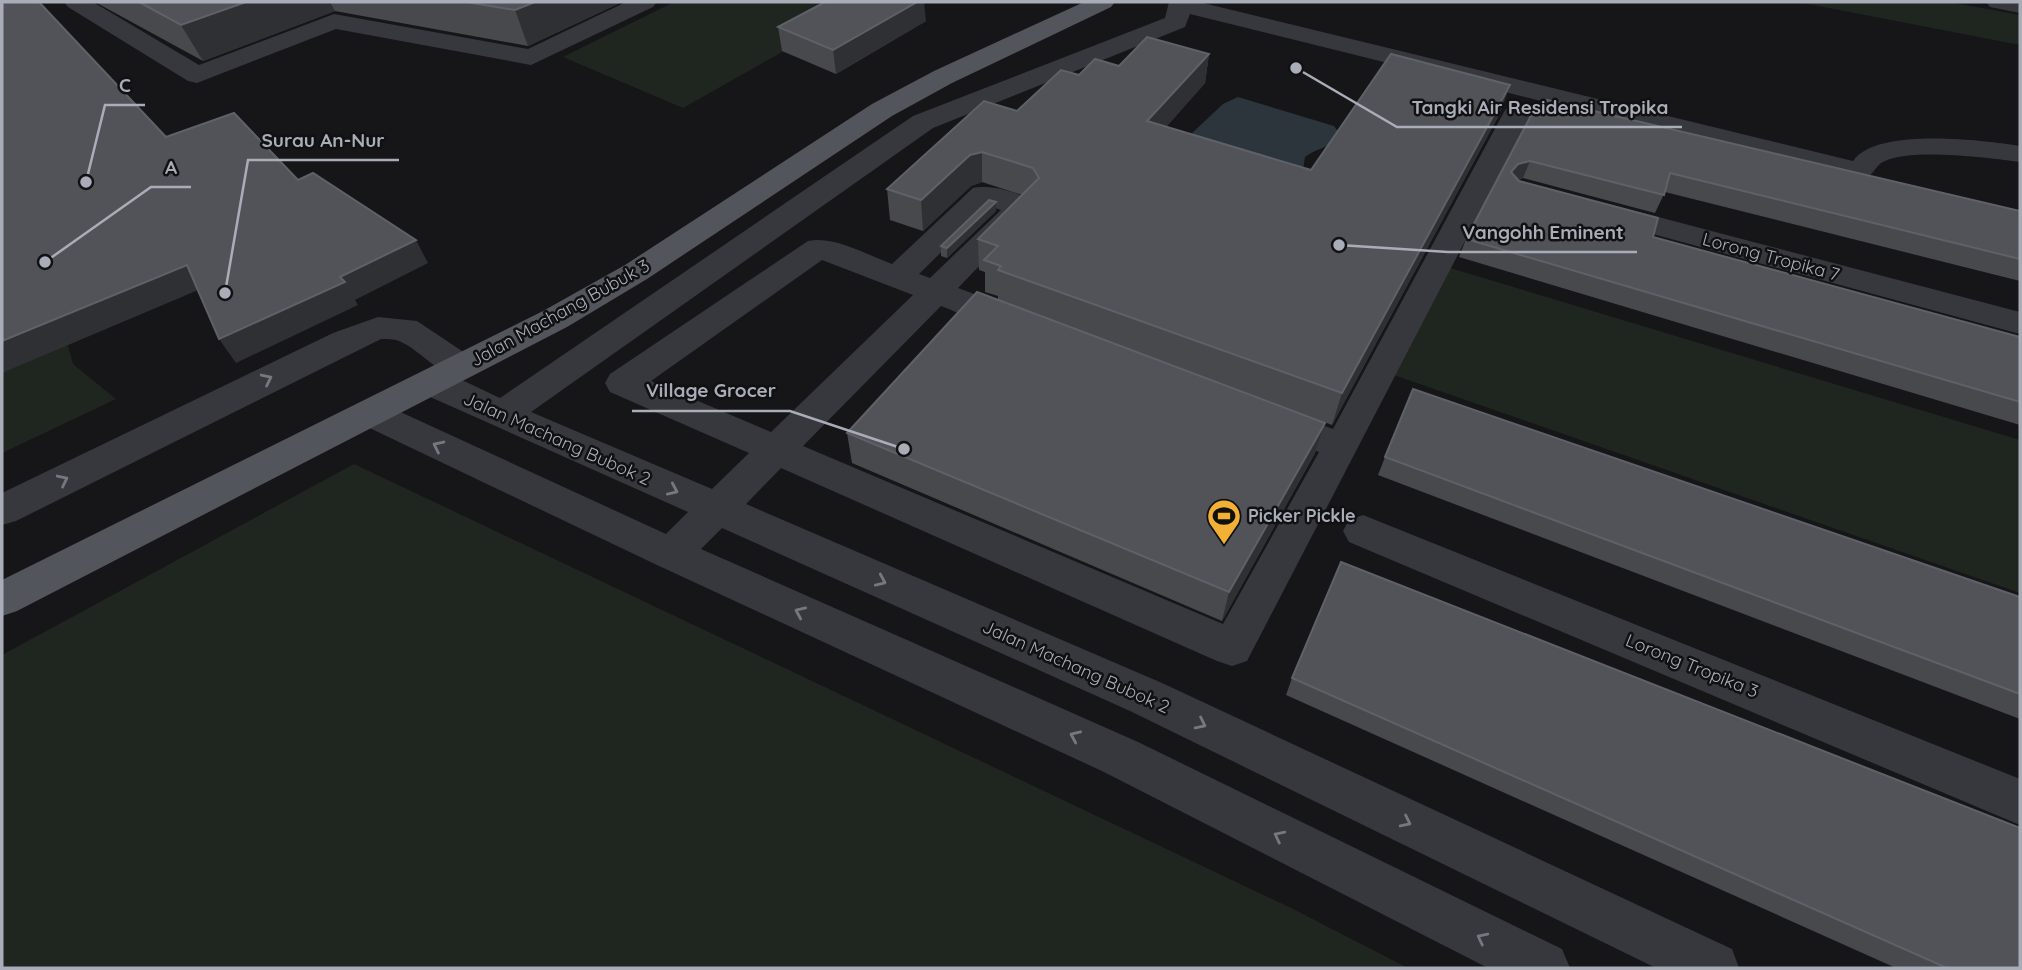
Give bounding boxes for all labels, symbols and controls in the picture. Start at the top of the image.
callout: C [105,65,145,105]
text: C [119,73,131,97]
callout: Tangki Air Residensi Tropika [1397,87,1682,127]
text: Tangki Air Residensi Tropika [1412,95,1668,119]
callout: Surau An-Nur [248,120,399,160]
text: Surau An-Nur [261,128,385,152]
callout: A [151,147,191,187]
text: A [165,155,177,179]
callout: Vangohh Eminent [1448,212,1637,252]
text: Vangohh Eminent [1462,220,1624,244]
street label: Lorong Tropika 7 [1700,227,1842,286]
street label: Jalan Machang Bubuk 3 [466,254,653,371]
callout: Village Grocer [632,371,790,411]
one-way arrow [260,373,272,387]
text: Village Grocer [646,378,776,402]
street label: Jalan Machang Bubok 2 [460,387,654,490]
one-way arrow [433,440,445,454]
one-way arrow [56,474,68,488]
one-way arrow [666,482,678,496]
sports icon: Picker Pickle [1205,497,1243,546]
place label: Picker Pickle [1248,504,1356,527]
one-way arrow [874,573,887,587]
one-way arrow [795,606,807,620]
street label: Jalan Machang Bubok 2 [979,615,1173,718]
street label: Lorong Tropika 3 [1622,628,1762,703]
one-way arrow [1194,715,1206,729]
one-way arrow [1069,730,1082,744]
one-way arrow [1399,813,1411,827]
one-way arrow [1274,831,1286,845]
one-way arrow [1477,932,1489,946]

